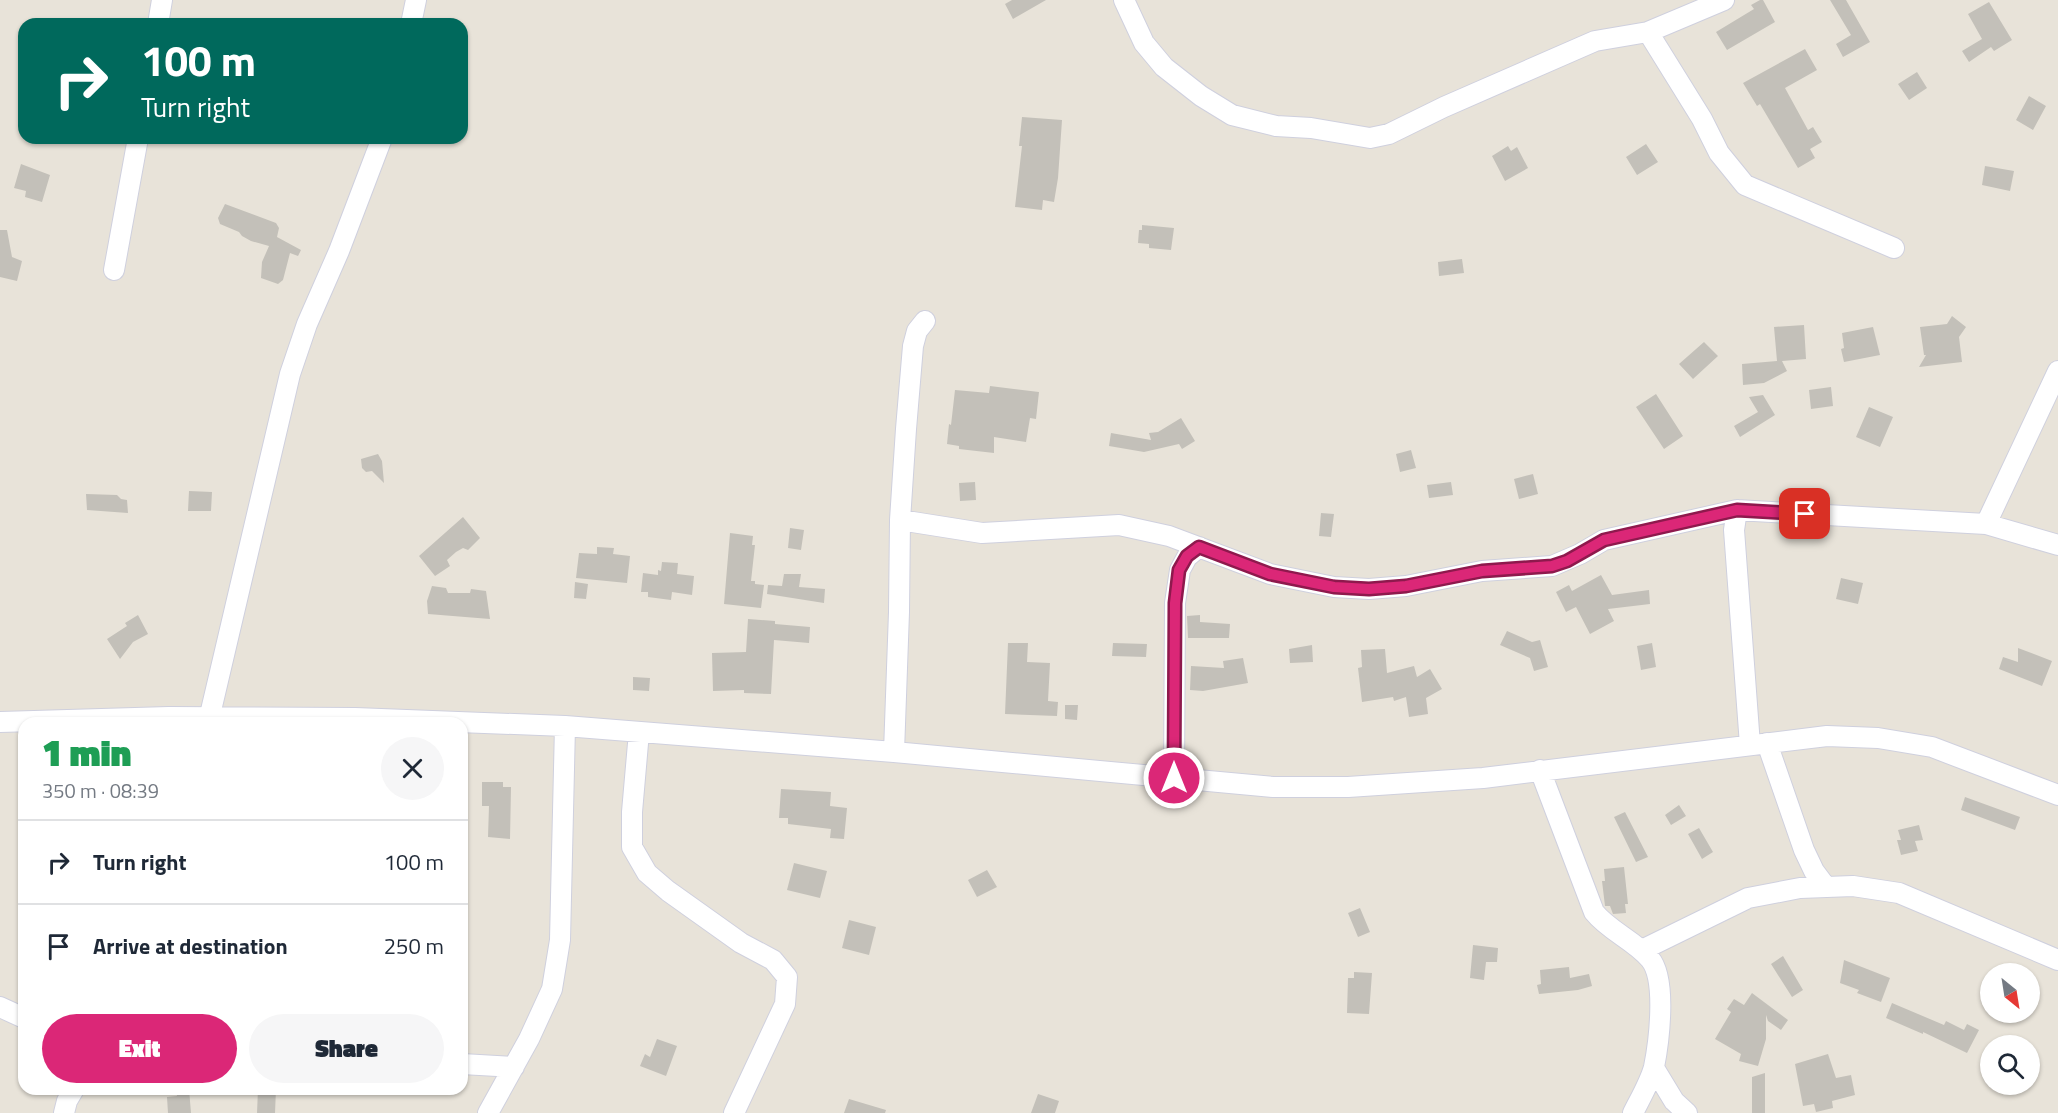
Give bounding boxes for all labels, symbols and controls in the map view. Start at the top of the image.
text: 100 m [141,28,256,92]
icon: right [42,42,120,120]
text: Turn right [141,86,250,127]
pin [1779,488,1830,539]
icon: arrive [1788,497,1821,530]
text: 1 min [42,725,131,780]
button: close [381,737,444,800]
position arrow [1142,746,1206,810]
text: 350 m · 08:39 [42,775,159,806]
text: Turn right [93,845,187,879]
text: 100 m [384,845,444,879]
icon: right [42,846,75,879]
text: Arrive at destination [93,929,288,963]
text: 250 m [384,929,444,963]
icon: arrive [42,930,75,963]
north arrow [1980,963,2040,1023]
map controls [1980,963,2040,1095]
button: Exit [42,1014,237,1083]
button: Share [249,1014,444,1083]
button: search [1980,1035,2040,1095]

